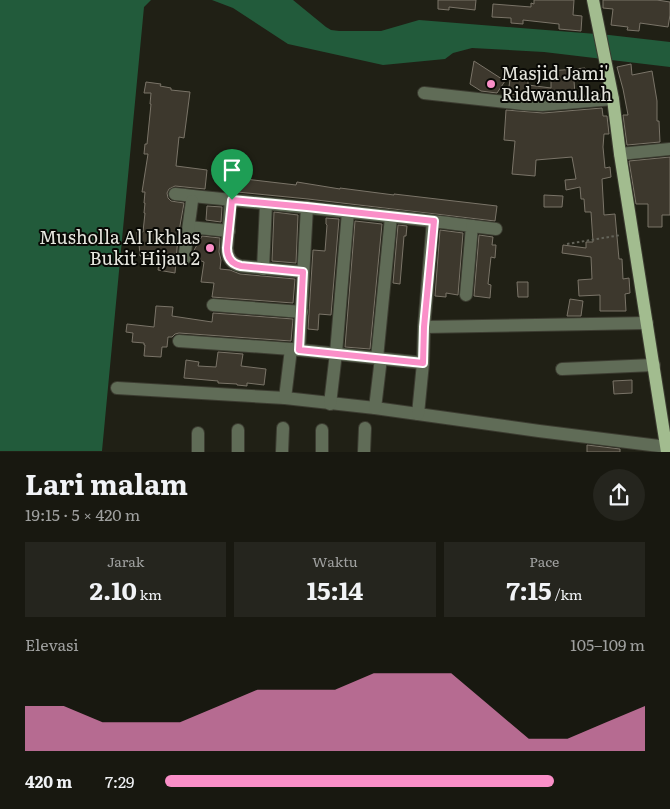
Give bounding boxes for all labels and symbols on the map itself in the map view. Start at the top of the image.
place label: Masjid Jami' Ridwanullah [501,59,612,107]
marker: Masjid Jami' Ridwanullah [485,78,497,90]
pin [211,149,253,200]
place label: Musholla Al Ikhlas Bukit Hijau 2 [39,223,200,271]
marker: Musholla Al Ikhlas Bukit Hijau 2 [204,242,216,254]

